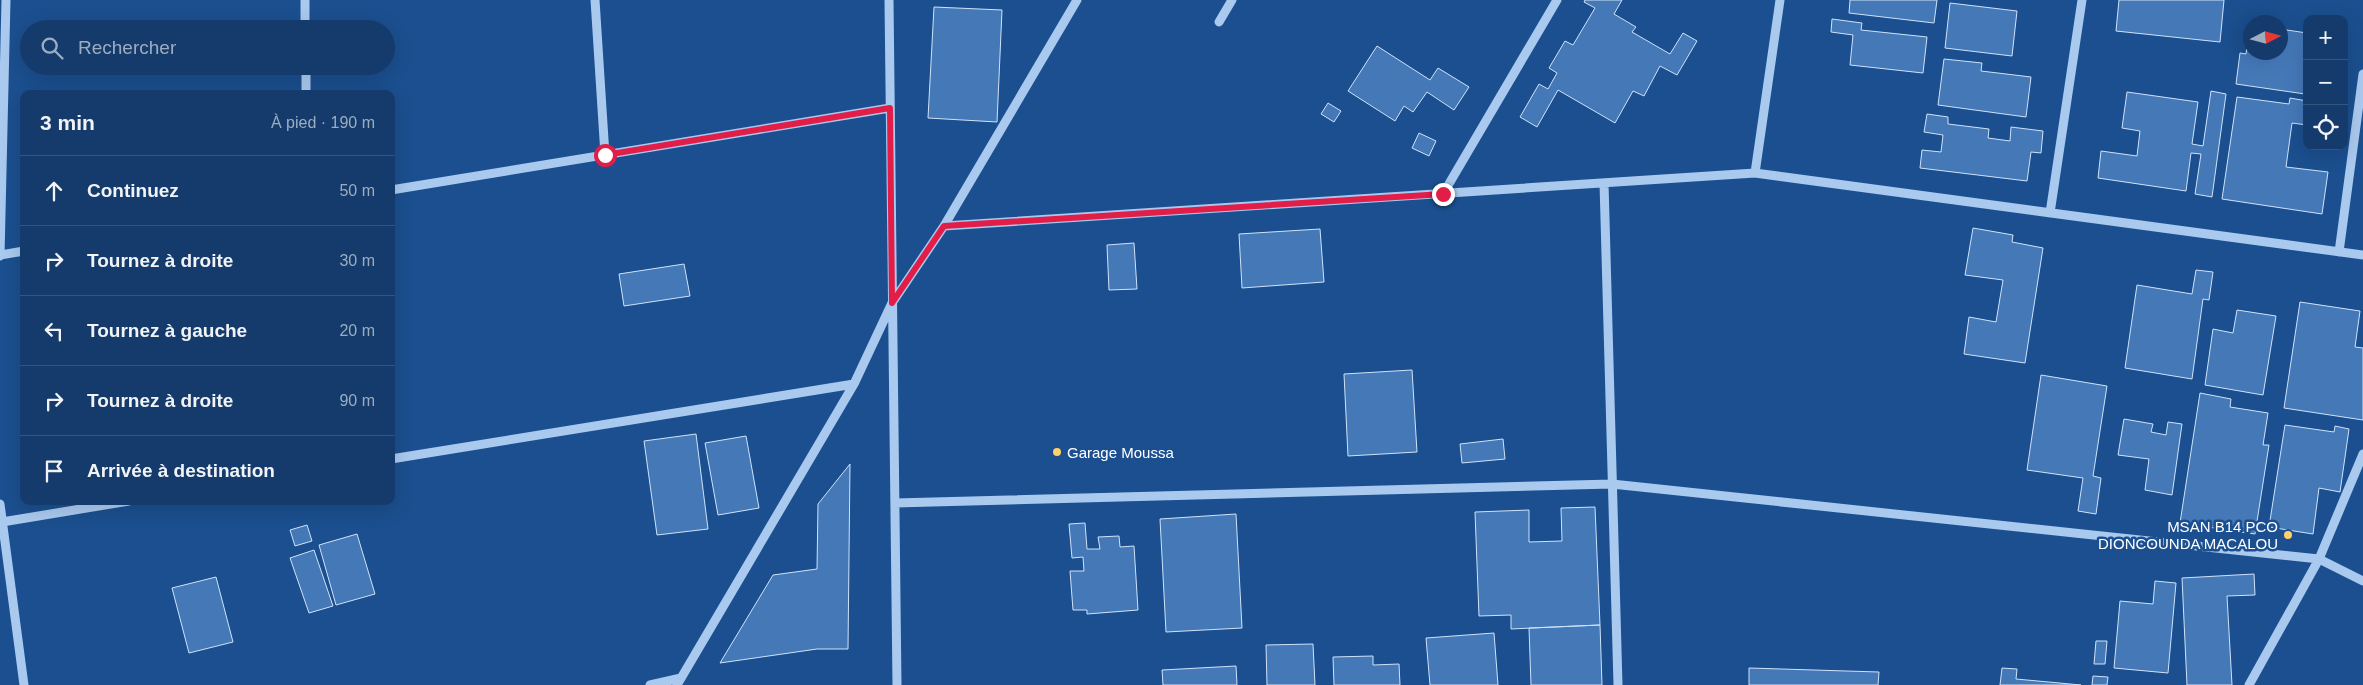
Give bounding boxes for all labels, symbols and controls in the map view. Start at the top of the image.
north arrow [2243,15,2288,60]
map controls [2303,15,2348,150]
button: + [2303,15,2348,60]
search box [20,20,395,75]
icon: search [38,34,66,62]
text: Rechercher [78,37,176,58]
button: − [2303,60,2348,105]
button: locate [2303,105,2348,150]
text: 3 min [40,111,95,134]
text: À pied · 190 m [271,114,375,131]
route start [594,144,617,167]
icon: ahead [40,177,68,205]
text: Continuez [87,180,179,201]
text: 50 m [339,182,375,199]
route end [1432,183,1455,206]
icon: right [40,247,68,275]
text: Tournez à droite [87,250,233,271]
text: 30 m [339,252,375,269]
icon: left [40,317,68,345]
text: Tournez à gauche [87,320,247,341]
text: 20 m [339,322,375,339]
icon: right [40,387,68,415]
text: Tournez à droite [87,390,233,411]
text: 90 m [339,392,375,409]
place label: Garage Moussa [1067,444,1174,461]
marker: Garage Moussa [1051,446,1063,458]
icon: arrive [40,457,68,485]
text: Arrivée à destination [87,460,275,481]
place label: MSAN B14 PCO DIONCOUNDA MACALOU [2098,518,2278,552]
marker: MSAN B14 PCO DIONCOUNDA MACALOU [2282,529,2294,541]

